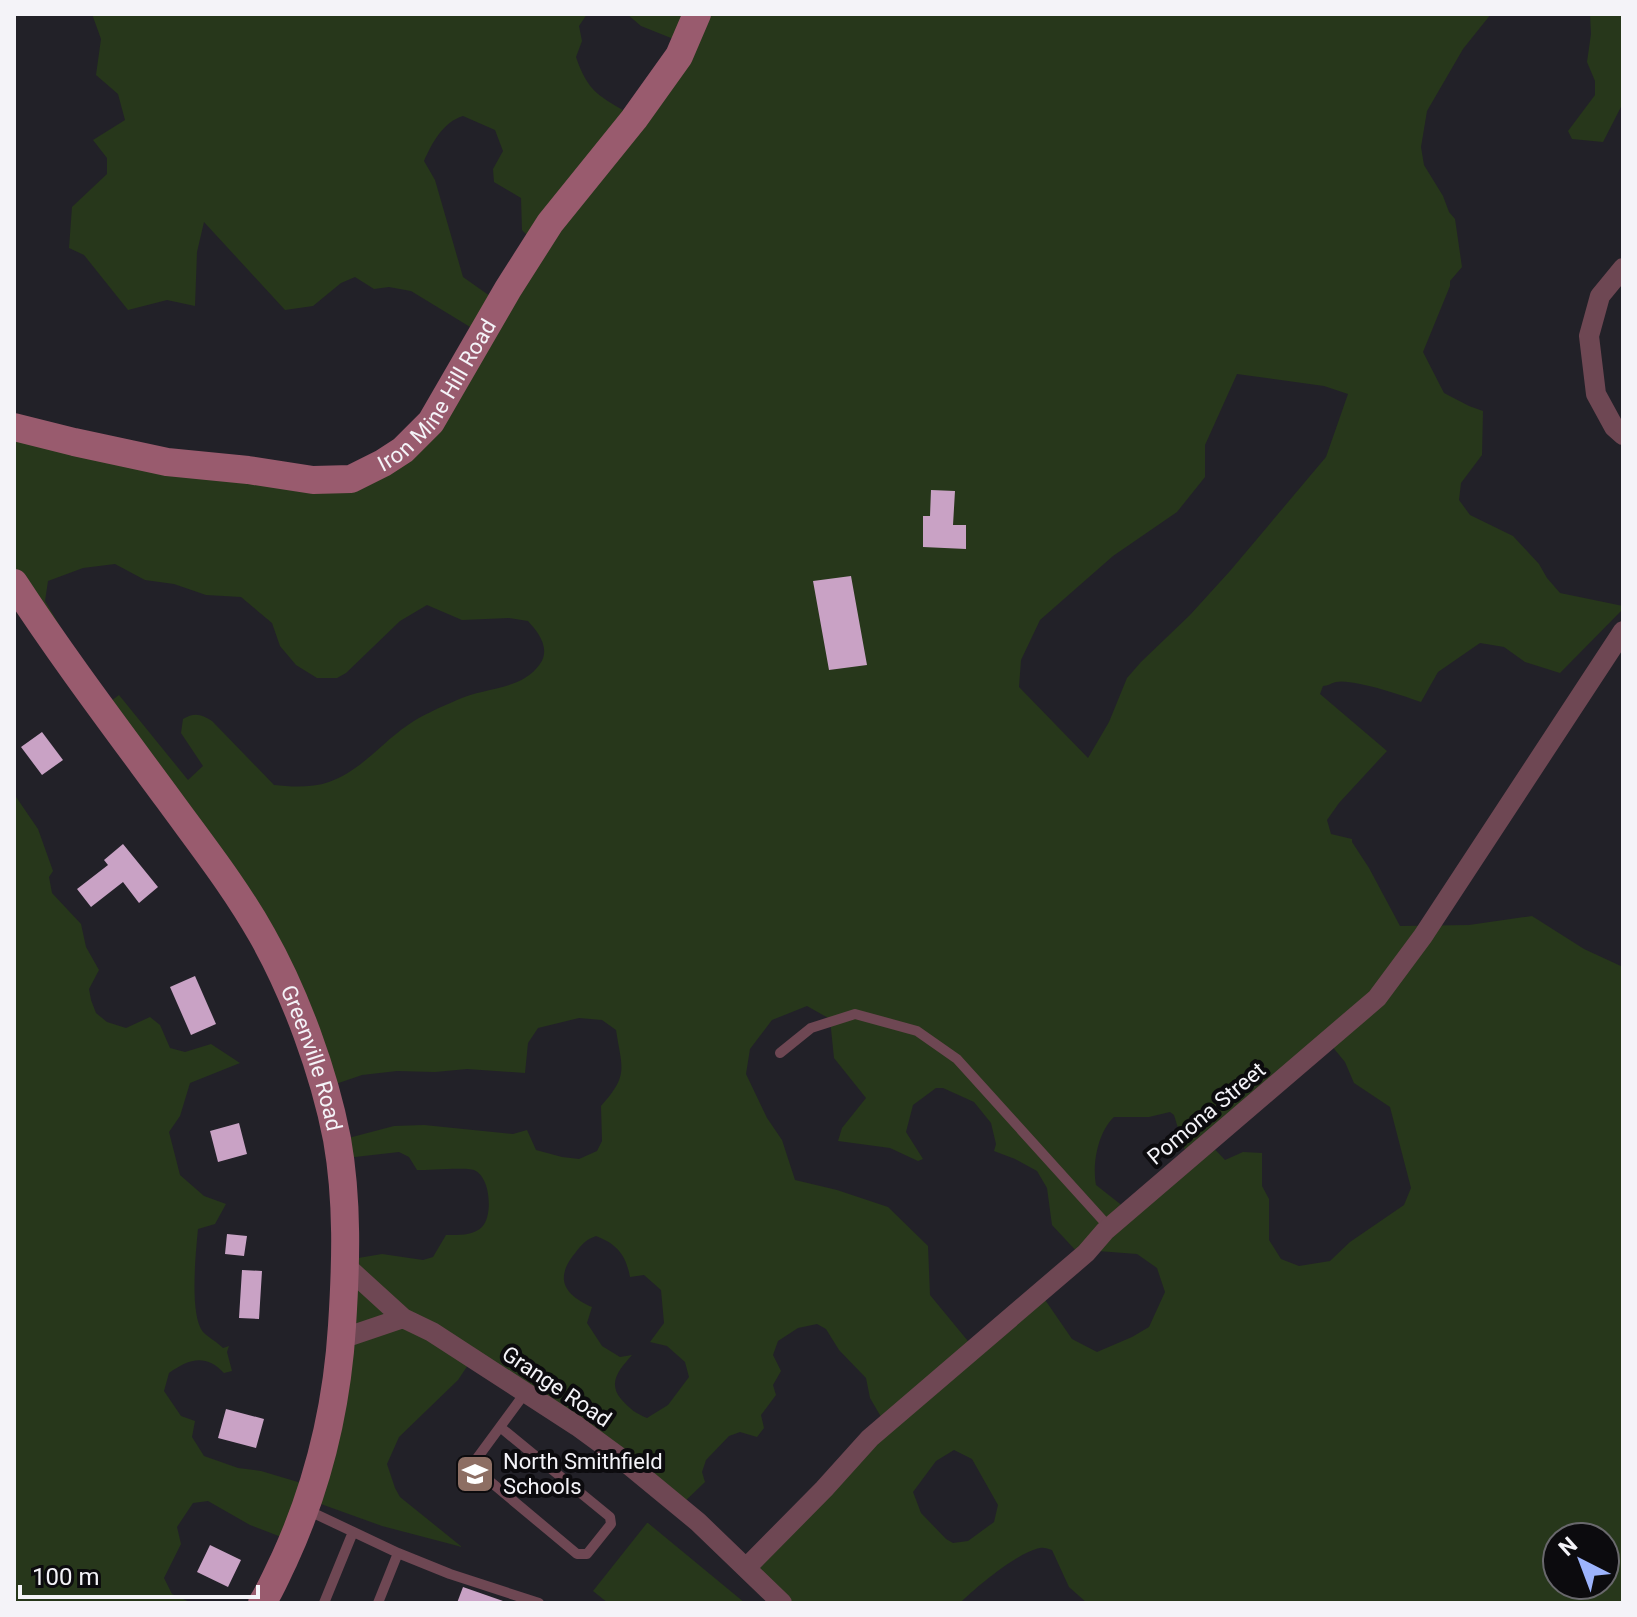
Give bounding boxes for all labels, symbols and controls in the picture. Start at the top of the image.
street label: Iron Mine Hill Road [374,315,501,477]
street label: Greenville Road [276,981,347,1133]
street label: Pomona Street [1142,1057,1270,1170]
street label: Grange Road [497,1341,616,1432]
place label: North Smithfield Schools [503,1449,663,1499]
school or university icon: North Smithfield Schools [454,1453,496,1495]
north arrow [1541,1521,1621,1601]
text: N [1554,1532,1582,1561]
scale bar [20,1549,258,1599]
text: 100 m [32,1563,99,1591]

